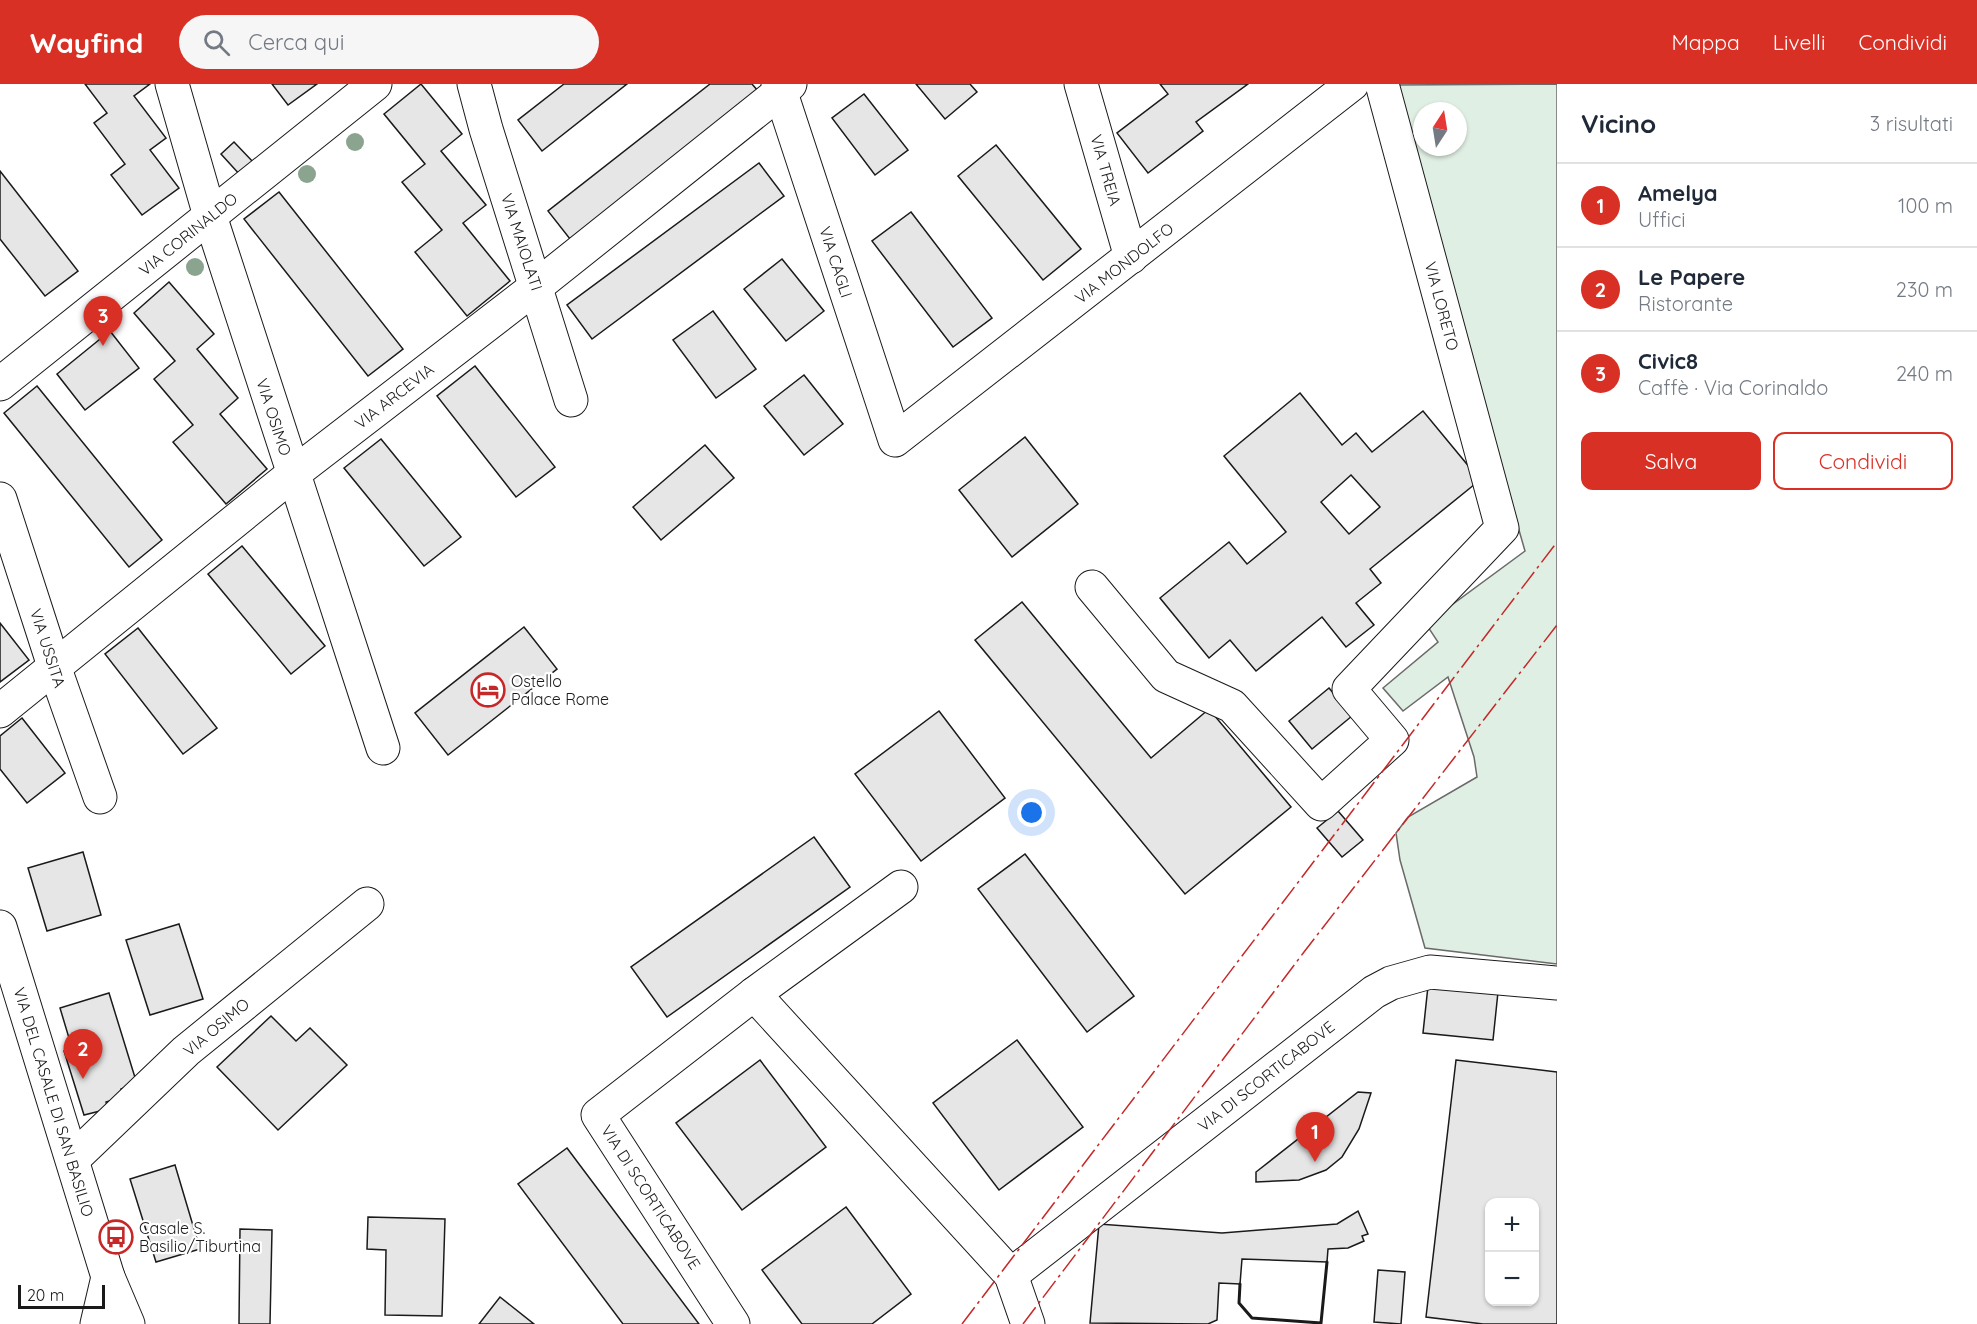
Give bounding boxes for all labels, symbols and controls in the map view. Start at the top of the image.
search box [179,15,599,69]
text: Wayfind [30,25,143,60]
icon: search [200,26,233,59]
text: Cerca qui [248,28,344,56]
text: Mappa [1671,29,1740,55]
text: Livelli [1773,29,1825,55]
text: Condividi [1858,29,1947,55]
north arrow [1413,102,1467,156]
text: Vicino [1581,107,1656,140]
text: 3 risultati [1870,111,1953,136]
street label: VIA TREIA [1086,132,1126,208]
text: Amelya [1638,179,1718,207]
street label: VIA CORINALDO [135,188,241,280]
street label: VIA MAIOLATI [497,191,547,293]
text: 1 [1597,193,1604,218]
text: 100 m [1898,193,1953,218]
text: Uffici [1638,207,1686,232]
street label: VIA MONDOLFO [1071,218,1177,308]
street label: VIA CAGLI [815,224,857,300]
street label: VIA LORETO [1421,259,1463,353]
text: Le Papere [1638,263,1745,291]
text: 2 [1595,277,1606,302]
text: 230 m [1896,277,1953,302]
text: Ristorante [1638,291,1733,316]
pin: 3 [84,296,122,346]
text: Civic8 [1638,347,1698,375]
street label: VIA ARCEVIA [350,359,438,433]
text: 3 [1595,361,1606,386]
text: 240 m [1896,361,1953,386]
text: Caffè · Via Corinaldo [1638,375,1828,400]
street label: VIA OSIMO [252,376,296,458]
button: Salva [1581,432,1761,490]
button: Condividi [1773,432,1953,490]
street label: VIA USSITA [26,606,70,690]
place label: Ostello Palace Rome [511,671,609,709]
hotel icon: Ostello Palace Rome [470,672,506,708]
your location [1017,798,1046,827]
street label: VIA DEL CASALE DI SAN BASILIO [10,985,98,1219]
street label: VIA OSIMO [179,994,253,1060]
street label: VIA DI SCORTICABOVE [1194,1016,1338,1136]
pin: 2 [64,1030,103,1079]
pin: 1 [1296,1112,1334,1162]
street label: VIA DI SCORTICABOVE [597,1121,705,1273]
map controls [1485,1198,1539,1306]
button: + [1485,1198,1539,1252]
place label: Casale S. Basilio/Tiburtina [139,1218,261,1256]
bus stop icon: Casale S. Basilio/Tiburtina [98,1219,134,1255]
button: − [1485,1252,1539,1306]
scale bar [18,1282,105,1310]
text: 20 m [27,1285,64,1305]

